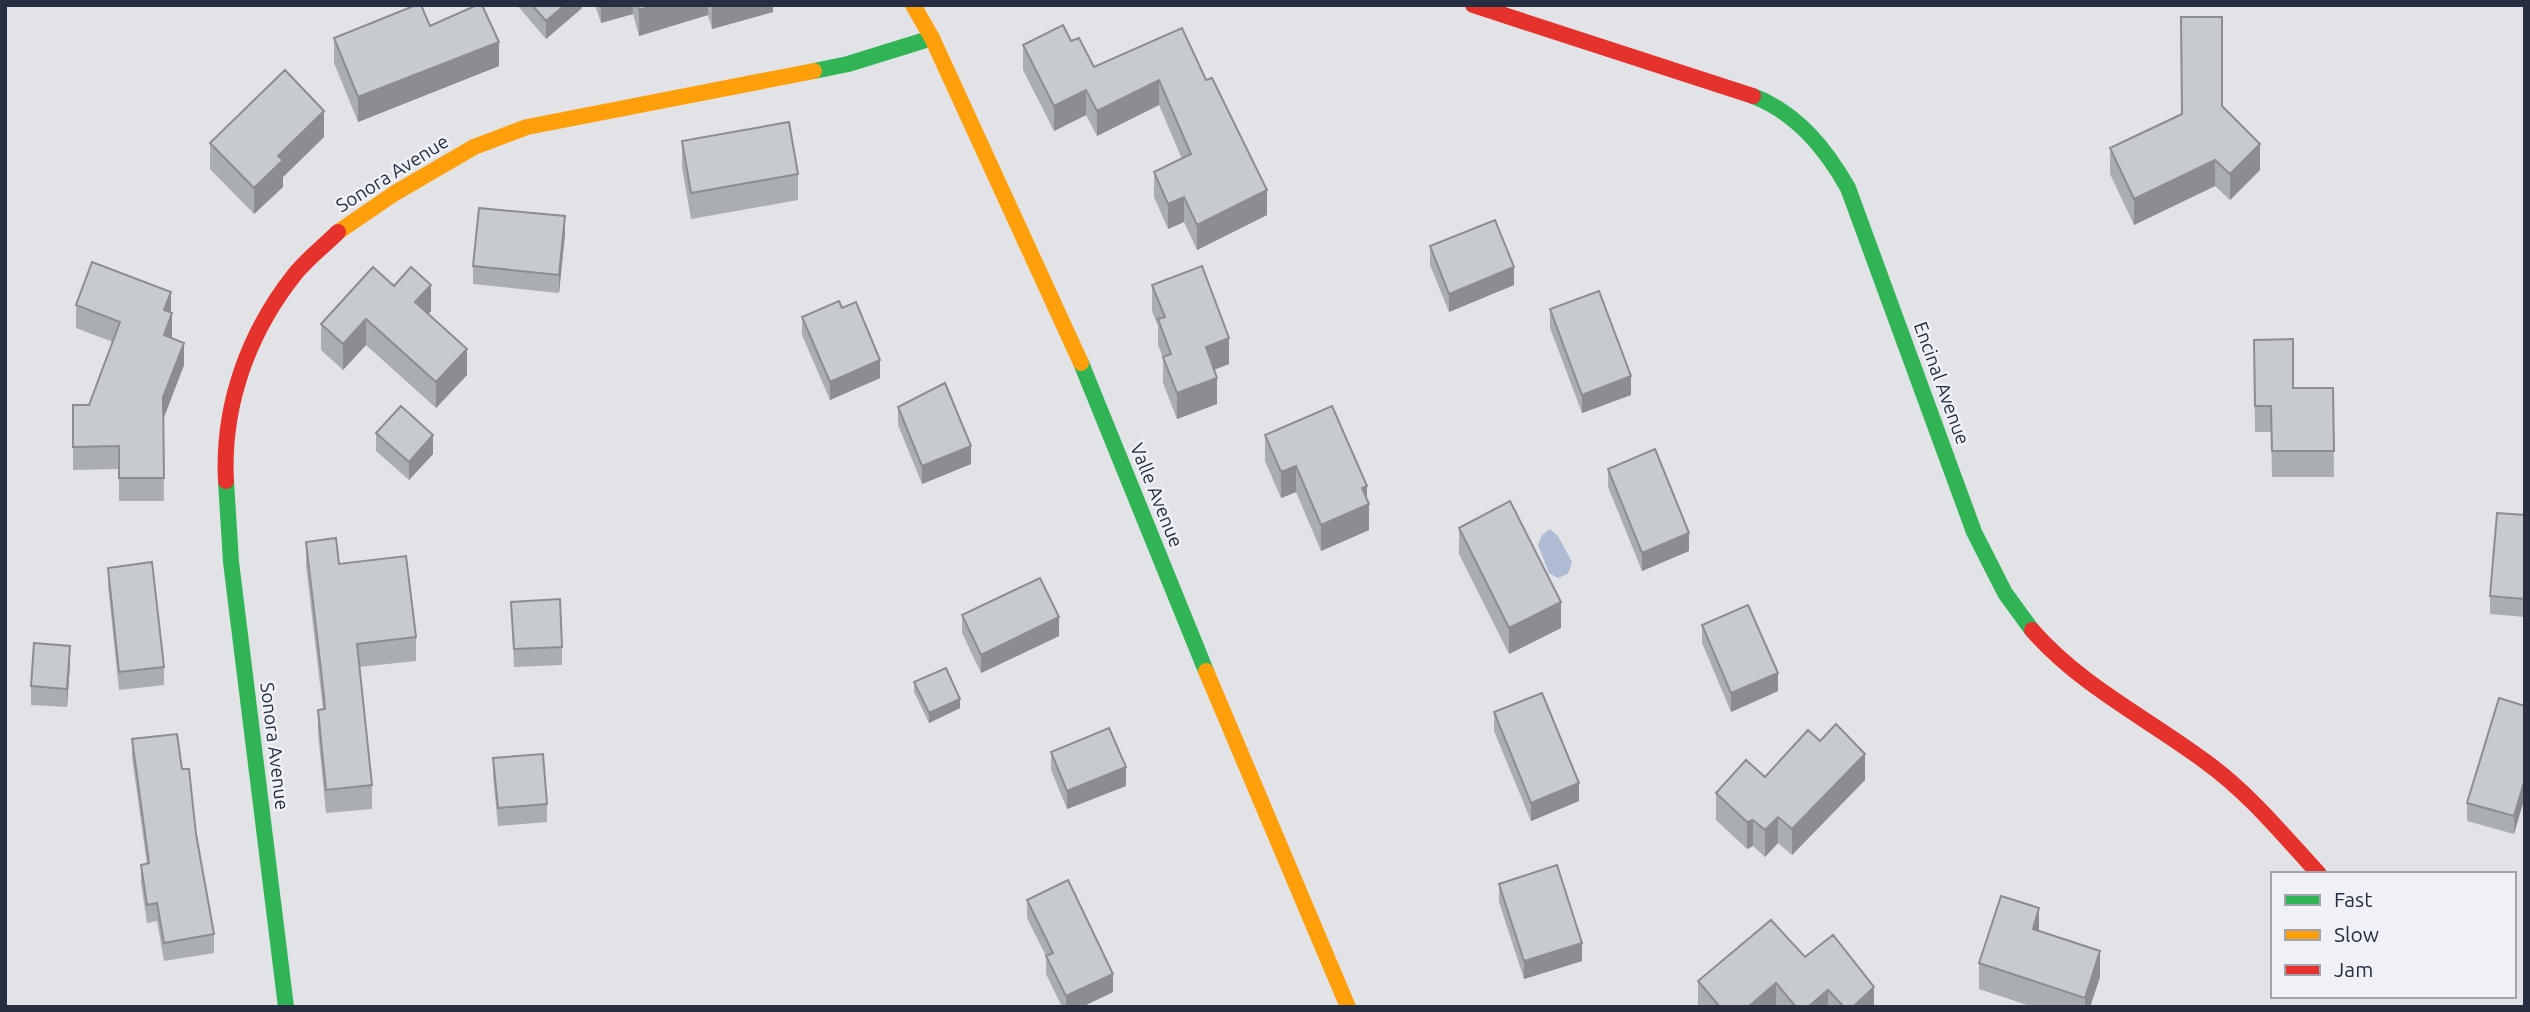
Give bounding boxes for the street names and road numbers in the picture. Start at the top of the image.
street label: Sonora Avenue [332,130,452,216]
street label: Encinal Avenue [1910,319,1974,447]
street label: Valle Avenue [1126,440,1188,550]
street label: Sonora Avenue [256,681,294,811]

